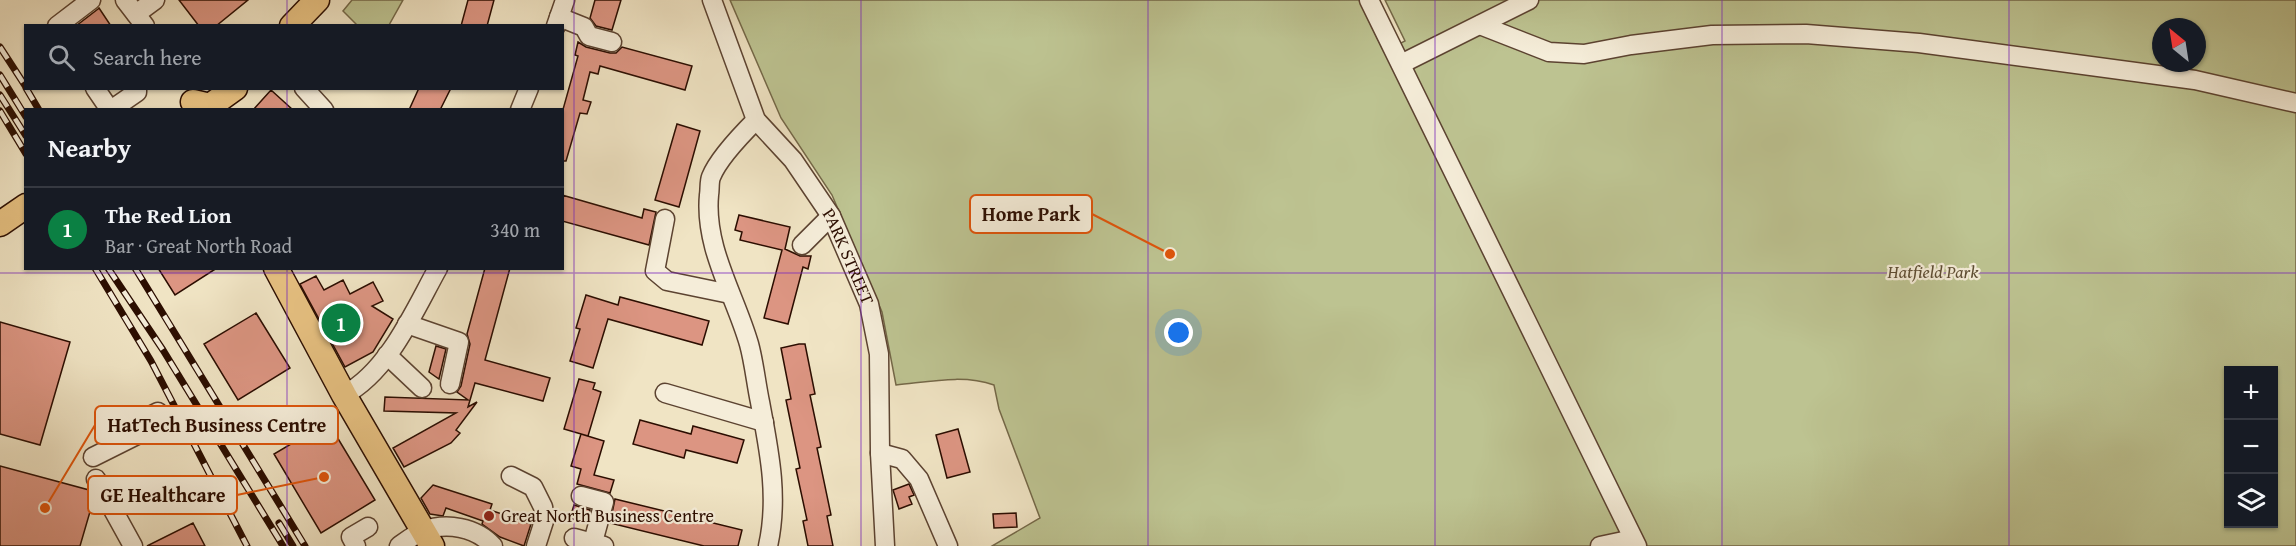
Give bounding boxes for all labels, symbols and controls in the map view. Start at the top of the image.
north arrow [2152,18,2206,72]
search box [24,24,564,90]
icon: search [45,41,78,74]
text: Search here [93,41,202,73]
text: Nearby [48,128,131,167]
callout: Home Park [970,195,1092,233]
text: The Red Lion [105,199,232,231]
text: Home Park [982,199,1081,228]
street label: PARK STREET [816,202,882,308]
text: 1 [62,215,73,244]
text: 340 m [490,215,540,244]
text: Bar · Great North Road [105,231,292,260]
park label: Hatfield Park [1887,258,1979,285]
pin: 1 [322,300,360,346]
your location [1164,318,1193,347]
map controls [2224,366,2278,528]
button: + [2224,366,2278,420]
callout: HatTech Business Centre [95,406,338,444]
text: HatTech Business Centre [108,410,327,439]
button: − [2224,420,2278,474]
button: layers [2224,474,2278,528]
callout: GE Healthcare [88,476,237,514]
text: GE Healthcare [101,480,226,509]
place label: Great North Business Centre [501,502,714,529]
marker: Great North Business Centre [482,509,496,523]

